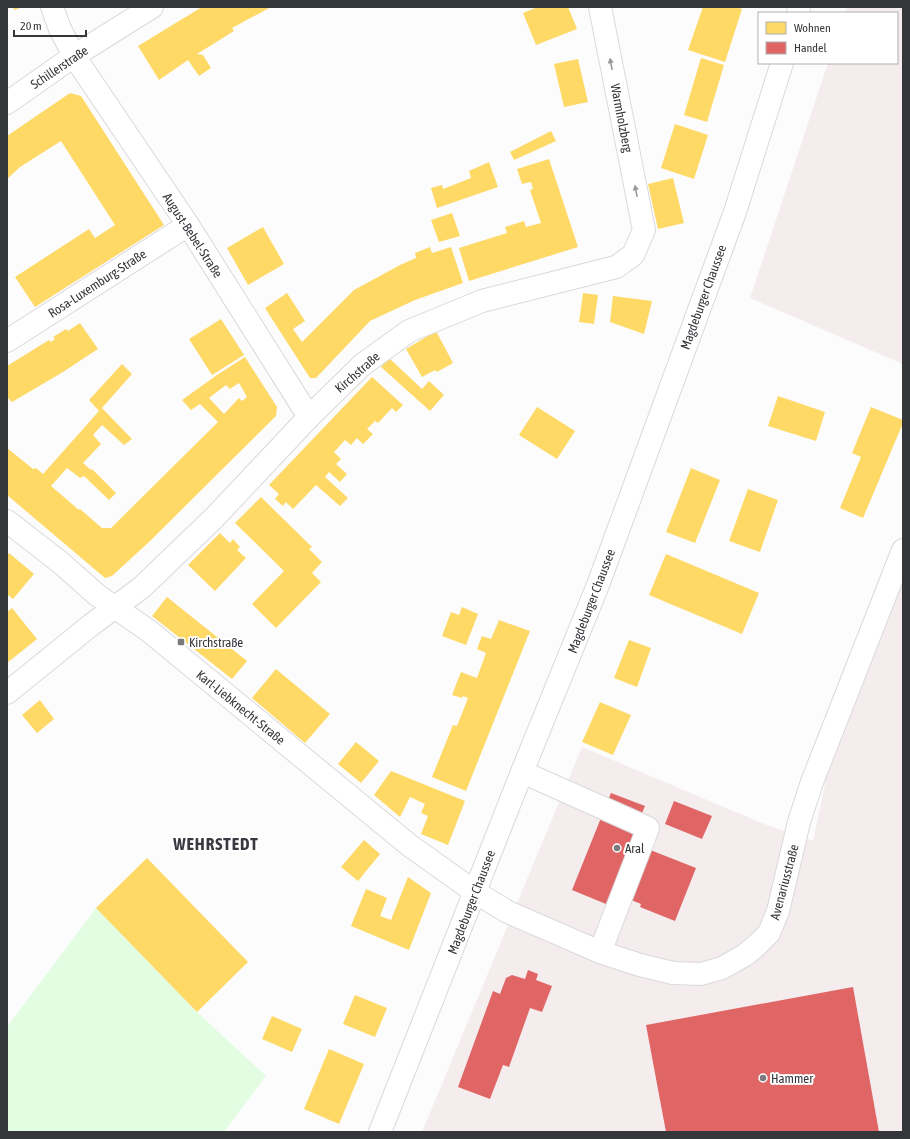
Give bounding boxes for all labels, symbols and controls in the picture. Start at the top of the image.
scale bar [14,12,86,38]
legend [758,12,898,64]
text: 20 m [20,19,42,33]
text: Wohnen [794,21,831,35]
text: Handel [794,41,828,55]
street label: Schillerstraße [28,43,91,92]
one-way arrow [608,58,614,70]
street label: Warmholzberg [607,82,636,154]
one-way arrow [633,185,639,197]
street label: August-Bebel-Straße [160,190,226,280]
street label: Magdeburger Chaussee [678,243,729,352]
street label: Rosa-Luxemburg-Straße [45,246,149,321]
street label: Kirchstraße [332,349,383,396]
street label: Magdeburger Chaussee [565,547,618,655]
place label: Kirchstraße [189,635,243,650]
marker: Kirchstraße [176,637,186,647]
street label: Karl-Liebknecht-Straße [193,667,288,748]
district label: WEHRSTEDT [172,834,259,854]
place label: Aral [625,841,645,856]
marker: Aral [612,843,622,853]
street label: Avenariusstraße [767,843,802,922]
street label: Magdeburger Chaussee [445,848,498,956]
place label: Hammer [771,1071,813,1086]
marker: Hammer [758,1073,768,1083]

